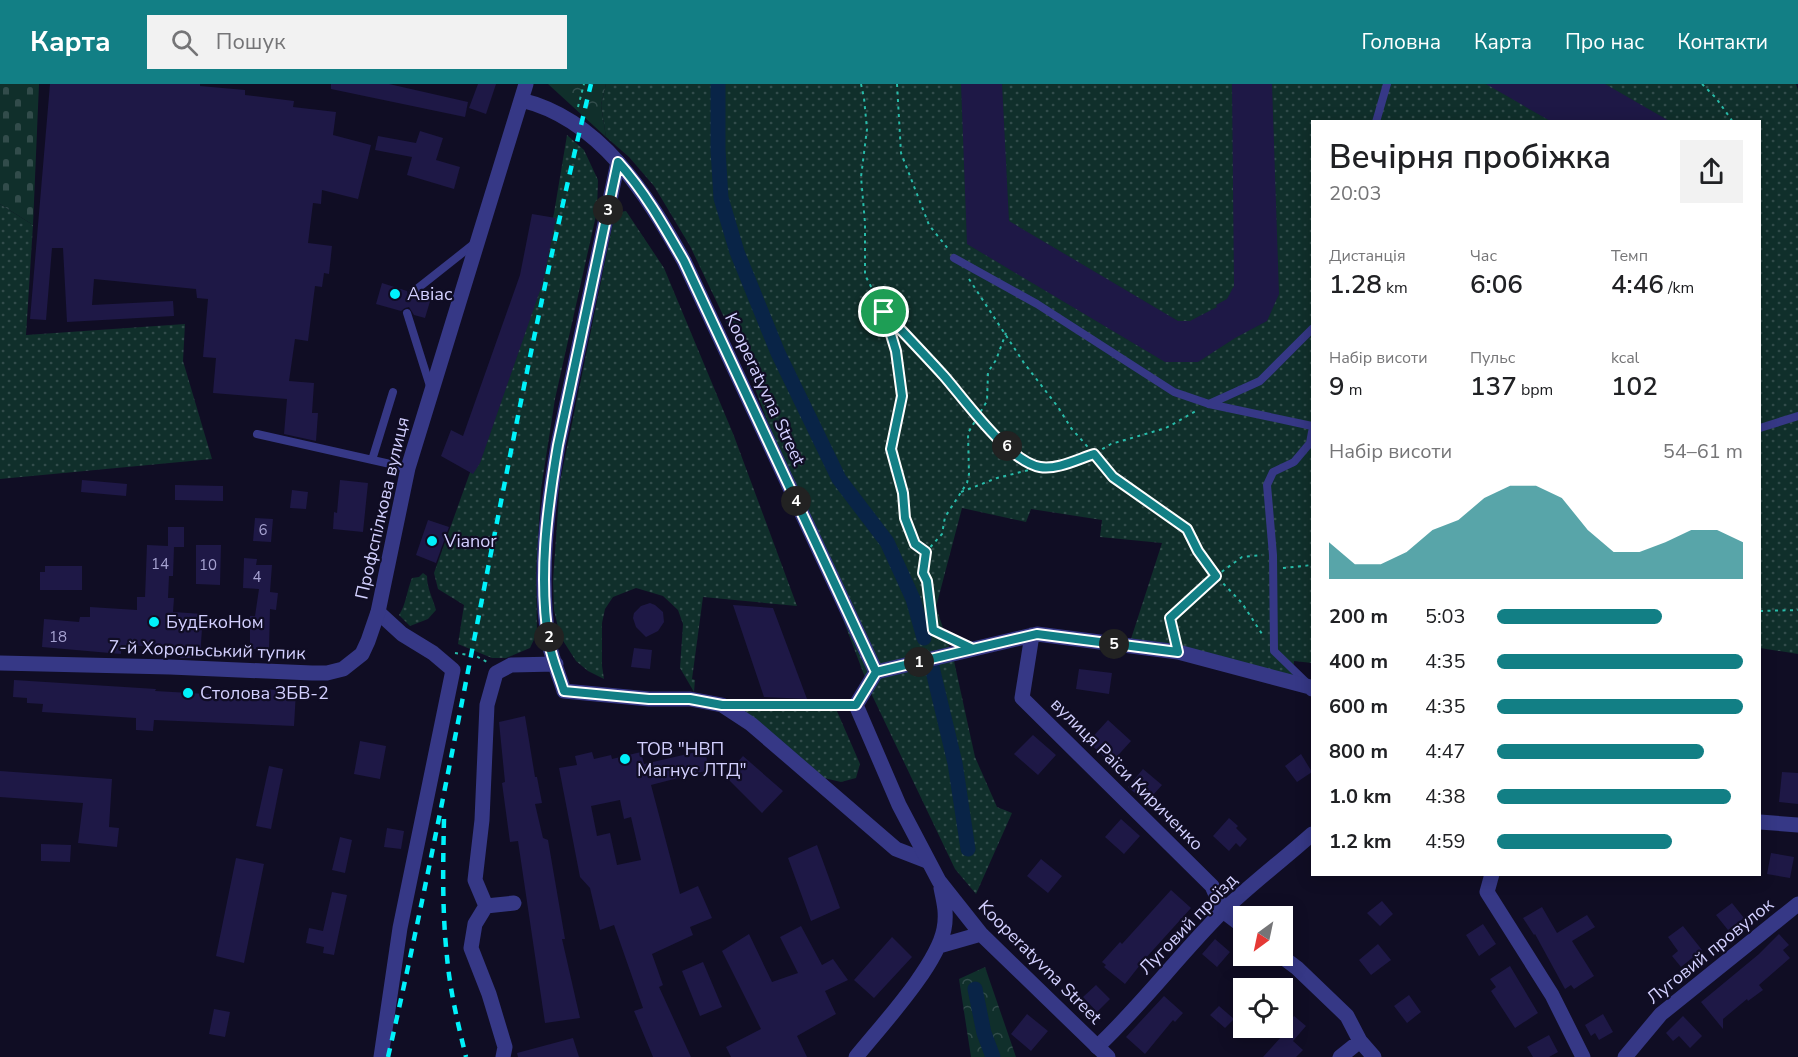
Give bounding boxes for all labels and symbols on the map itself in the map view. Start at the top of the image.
pin: 3 [593,195,623,225]
place label: Авіас [407,282,453,306]
pin [858,286,909,337]
marker: Авіас [388,287,402,301]
street label: Kooperatyvna Street [719,309,811,470]
street label: Профспілкова вулиця [349,415,415,601]
pin: 6 [992,431,1022,461]
pin: 4 [781,486,811,516]
house number: 6 [258,520,268,540]
place label: Vianor [443,529,497,553]
marker: Vianor [425,534,439,548]
house number: 14 [151,554,169,574]
house number: 10 [199,555,217,575]
house number: 4 [252,567,262,587]
place label: БудЕкоНом [166,610,264,634]
marker: БудЕкоНом [147,615,161,629]
pin: 2 [534,622,564,652]
house number: 18 [49,627,67,647]
pin: 5 [1099,629,1129,659]
street label: 7-й Хорольський тупик [108,635,307,665]
pin: 1 [904,647,934,677]
place label: Столова ЗБВ-2 [200,681,329,705]
marker: Столова ЗБВ-2 [181,686,195,700]
street label: вулиця Раїси Кириченко [1045,692,1209,856]
place label: ТОВ "НВП Магнус ЛТД" [637,737,747,782]
marker: ТОВ "НВП Магнус ЛТД" [618,752,632,766]
street label: Луговий проїзд [1134,868,1243,980]
street label: Луговий провулок [1642,892,1779,1010]
street label: Kooperatyvna Street [973,895,1108,1030]
north arrow [1233,906,1293,966]

